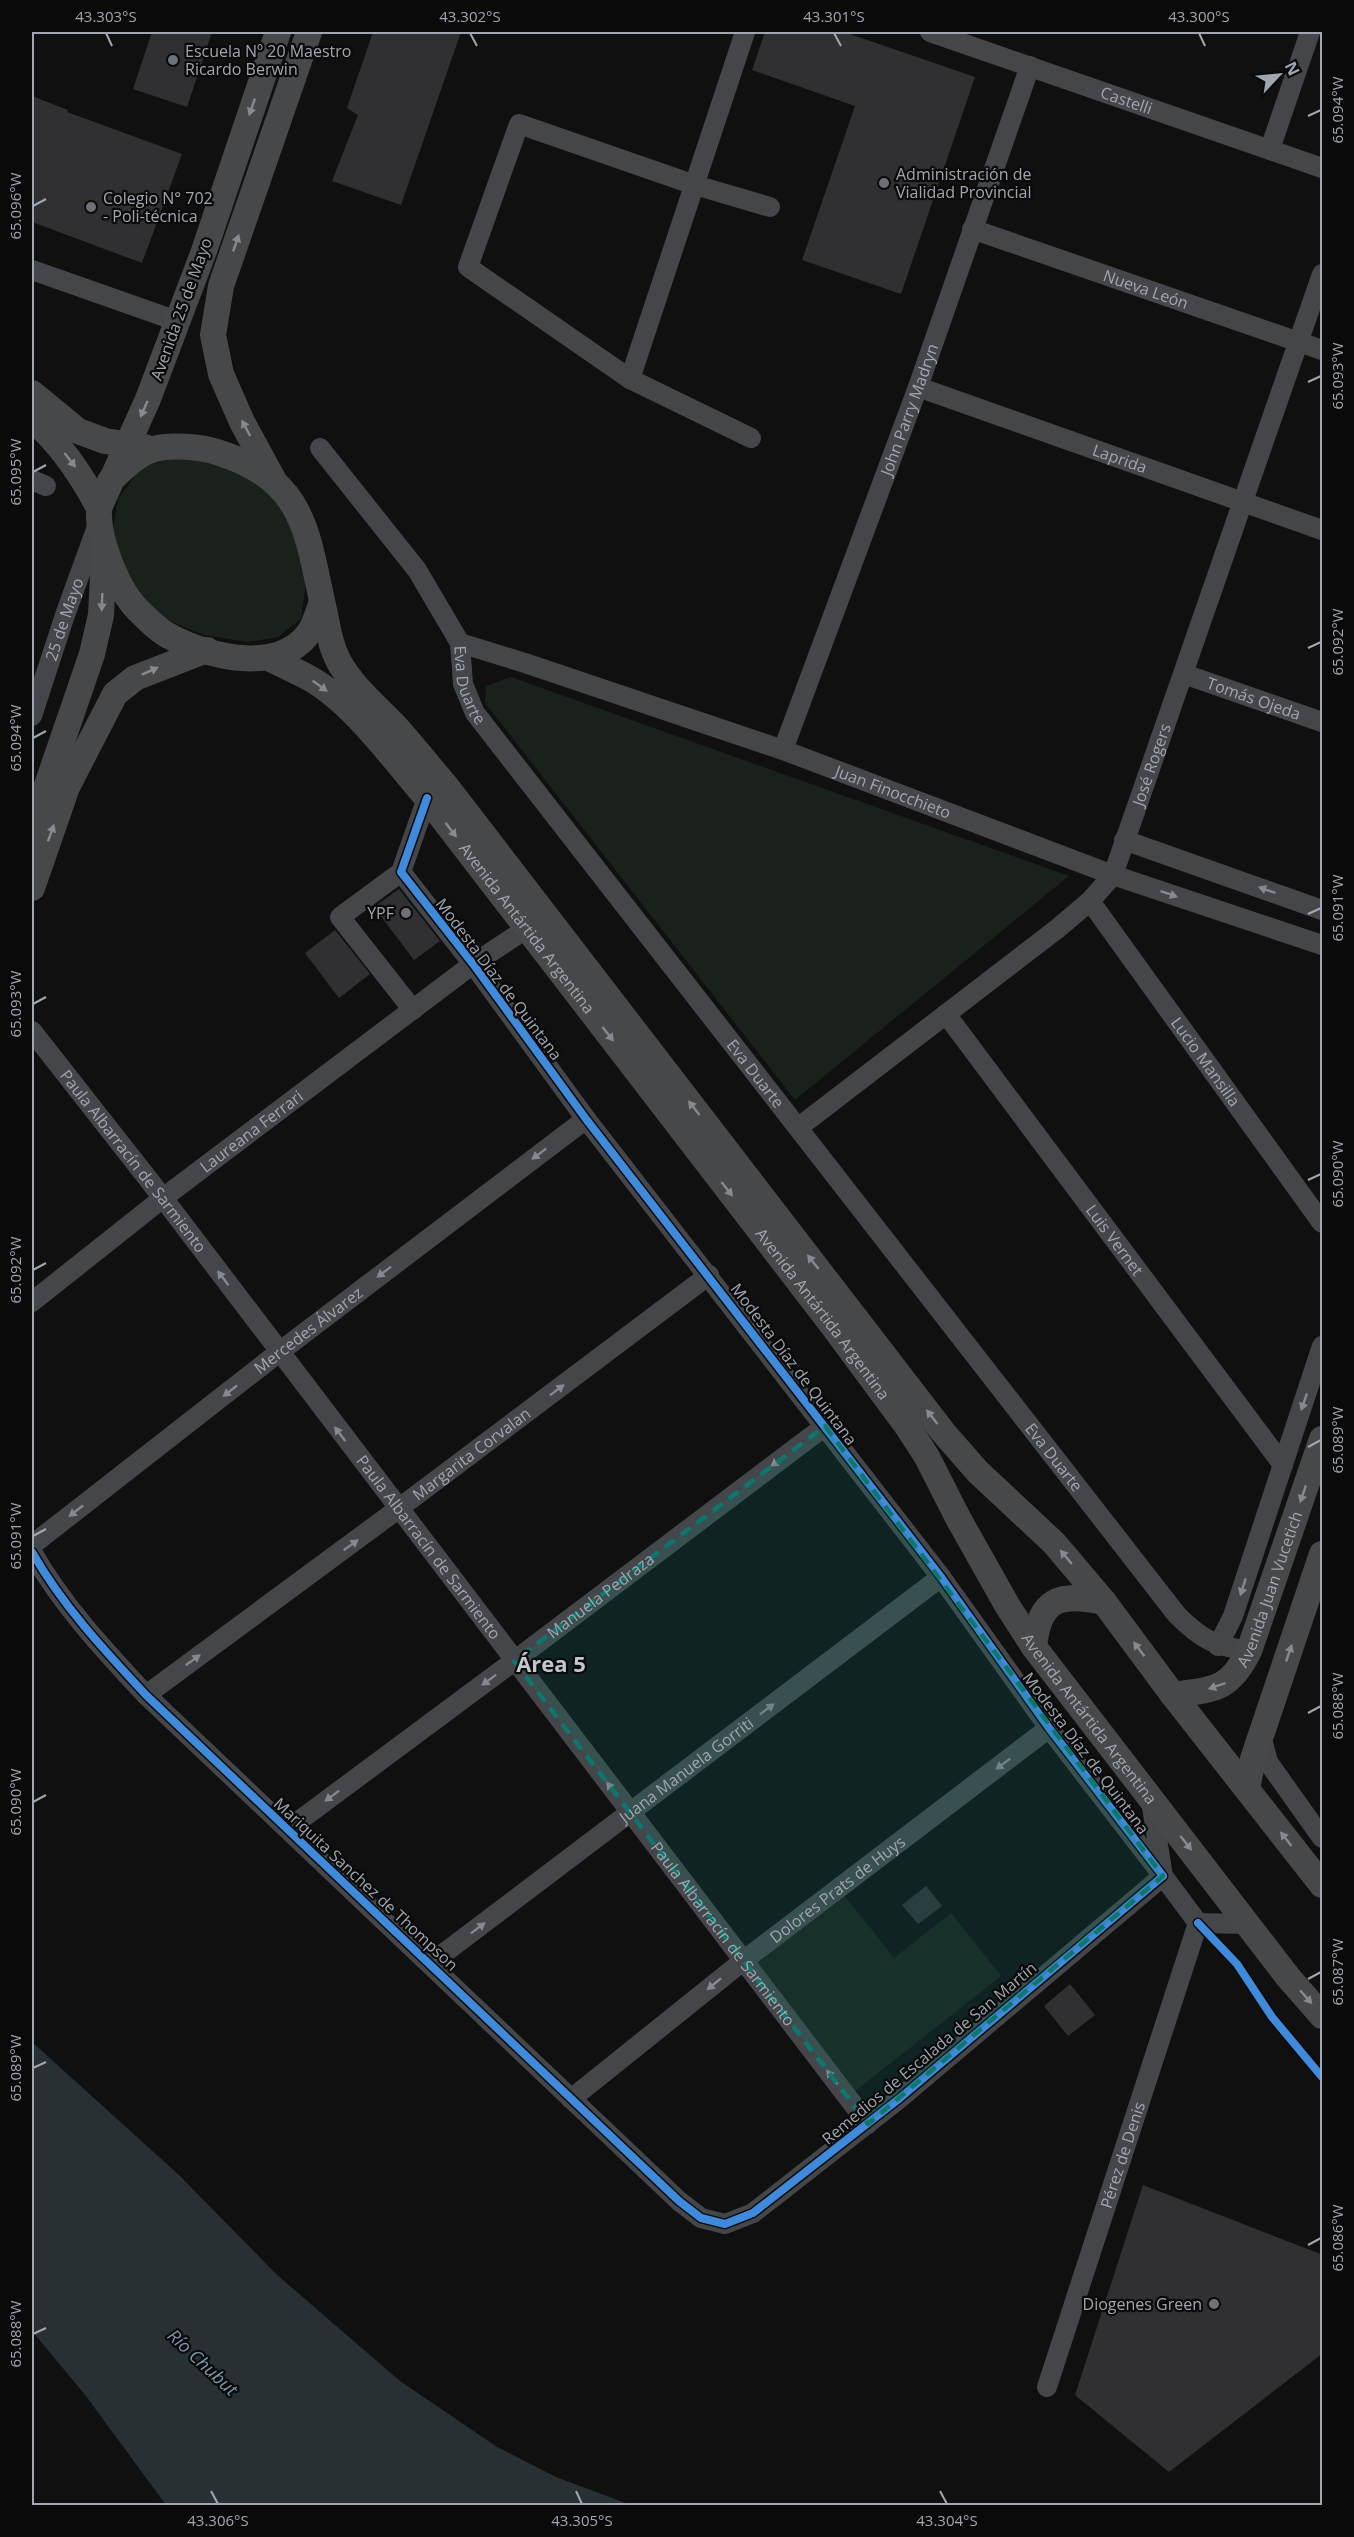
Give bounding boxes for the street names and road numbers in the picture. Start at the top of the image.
street label: Castelli [1098,81,1155,119]
street label: Avenida 25 de Mayo [145,235,217,383]
street label: Nueva León [1100,264,1191,314]
street label: John Parry Madryn [874,341,943,481]
street label: Laprida [1090,439,1150,478]
street label: 25 de Mayo [40,575,89,663]
street label: Eva Duarte [449,645,491,729]
street label: Tomás Ojeda [1204,672,1304,725]
street label: José Rogers [1126,720,1176,811]
street label: Juan Finocchieto [830,759,954,824]
street label: Avenida Antártida Argentina [454,838,600,1018]
street label: Modesta Díaz de Quintana [431,893,567,1065]
street label: Lucio Mansilla [1166,1012,1245,1111]
street label: Eva Duarte [722,1035,789,1113]
street label: Paula Albarracín de Sarmiento [55,1065,212,1257]
street label: Laureana Ferrari [195,1085,308,1177]
street label: Luis Vernet [1081,1200,1149,1280]
street label: Avenida Antártida Argentina [751,1223,895,1404]
street label: Modesta Díaz de Quintana [726,1278,862,1450]
street label: Mercedes Álvarez [249,1282,367,1379]
street label: Margarita Corvalan [408,1402,535,1505]
street label: Eva Duarte [1020,1418,1088,1496]
street label: Paula Albarracín de Sarmiento [352,1450,506,1644]
street label: Avenida Juan Vucetich [1231,1508,1307,1671]
street label: Manuela Pedraza [542,1548,659,1643]
street label: Avenida Antártida Argentina [1017,1629,1162,1809]
street label: Modesta Díaz de Quintana [1018,1667,1154,1839]
street label: Juana Manuela Gorriti [613,1712,758,1829]
street label: Mariquita Sanchez de Thompson [269,1793,463,1975]
street label: Dolores Prats de Huys [765,1831,910,1948]
street label: Paula Albarracín de Sarmiento [646,1837,800,2030]
street label: Remedios de Escalada de San Martín [817,1957,1041,2149]
street label: Pérez de Denis [1095,2099,1150,2211]

